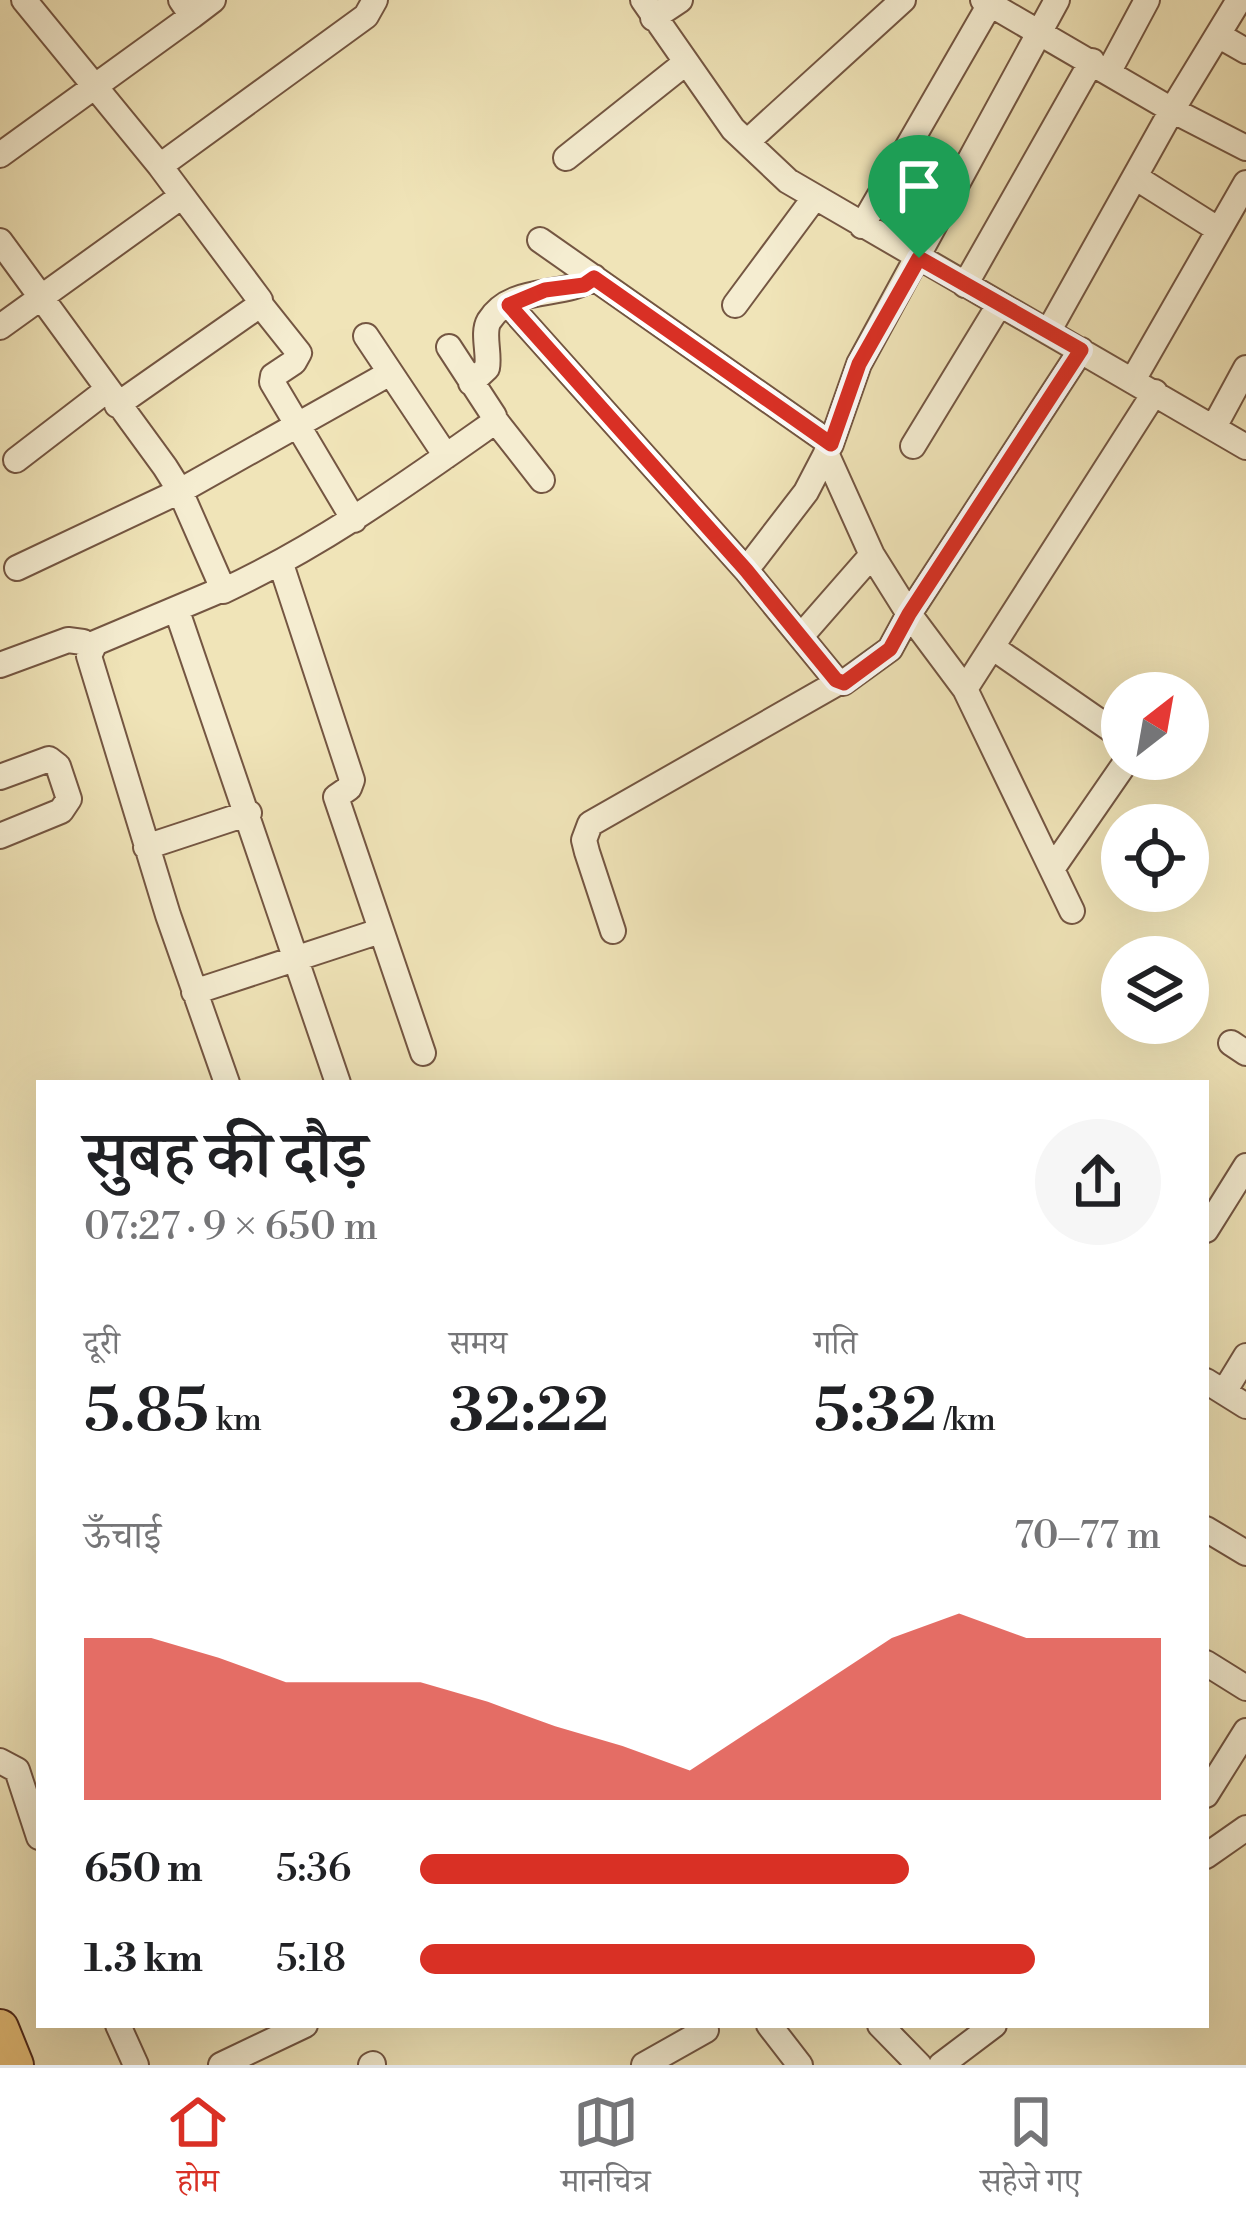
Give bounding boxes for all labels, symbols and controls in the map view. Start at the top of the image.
pin [868,135,970,258]
icon: arrive [886,153,952,219]
north arrow [1101,672,1209,780]
map controls [1101,672,1209,1044]
button: locate [1101,804,1209,912]
button: layers [1101,936,1209,1044]
text: सुबह की दौड़ [84,1116,367,1199]
button: share [1035,1119,1161,1245]
text: 07:27 · 9 × 650 m [84,1203,378,1252]
text: दूरी [84,1324,120,1365]
text: समय [449,1324,507,1365]
text: गति [814,1324,857,1365]
text: 5.85 [84,1375,209,1450]
text: 32:22 [449,1375,609,1450]
text: 5:32 [814,1375,937,1450]
text: km [209,1400,262,1441]
text: /km [937,1400,996,1441]
text: ऊँचाई [84,1512,161,1561]
text: 70–77 m [1014,1512,1161,1561]
text: 650 m [84,1845,203,1894]
text: 5:36 [276,1845,351,1894]
text: 1.3 km [84,1935,203,1984]
text: 5:18 [276,1935,346,1984]
tab: होम [165,2089,231,2213]
tab: मानचित्र [561,2089,650,2213]
tab: सहेजे गए [980,2089,1081,2213]

